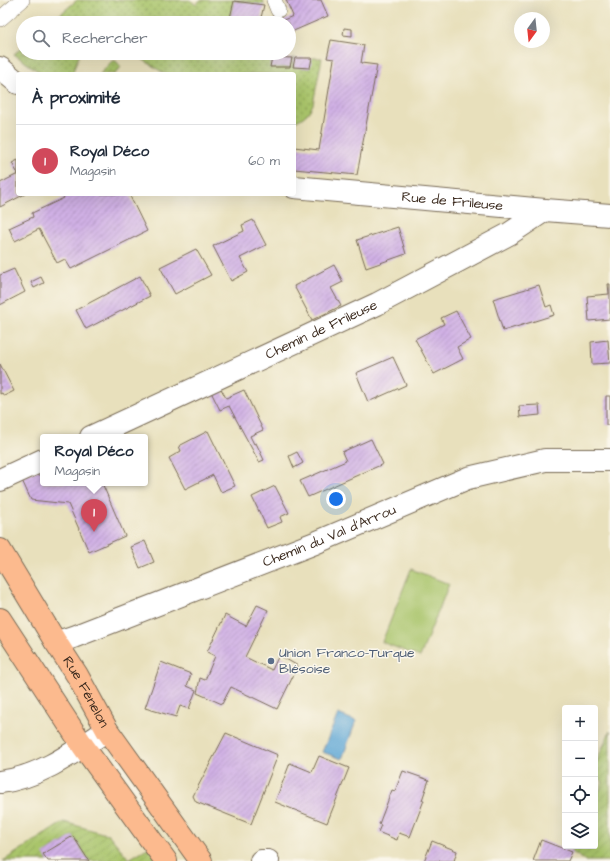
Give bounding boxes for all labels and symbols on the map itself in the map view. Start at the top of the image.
north arrow [514,12,550,48]
street label: Rue de Frileuse [401,187,504,216]
street label: Chemin de Frileuse [262,295,381,365]
your location [326,489,346,509]
pin: 1 [81,499,107,532]
street label: Chemin du Val d'Arrou [260,500,399,572]
place label: Union Franco-Turque Blésoise [279,643,415,679]
street label: Rue Fénelon [58,652,114,731]
marker: Union Franco-Turque Blésoise [266,656,276,666]

